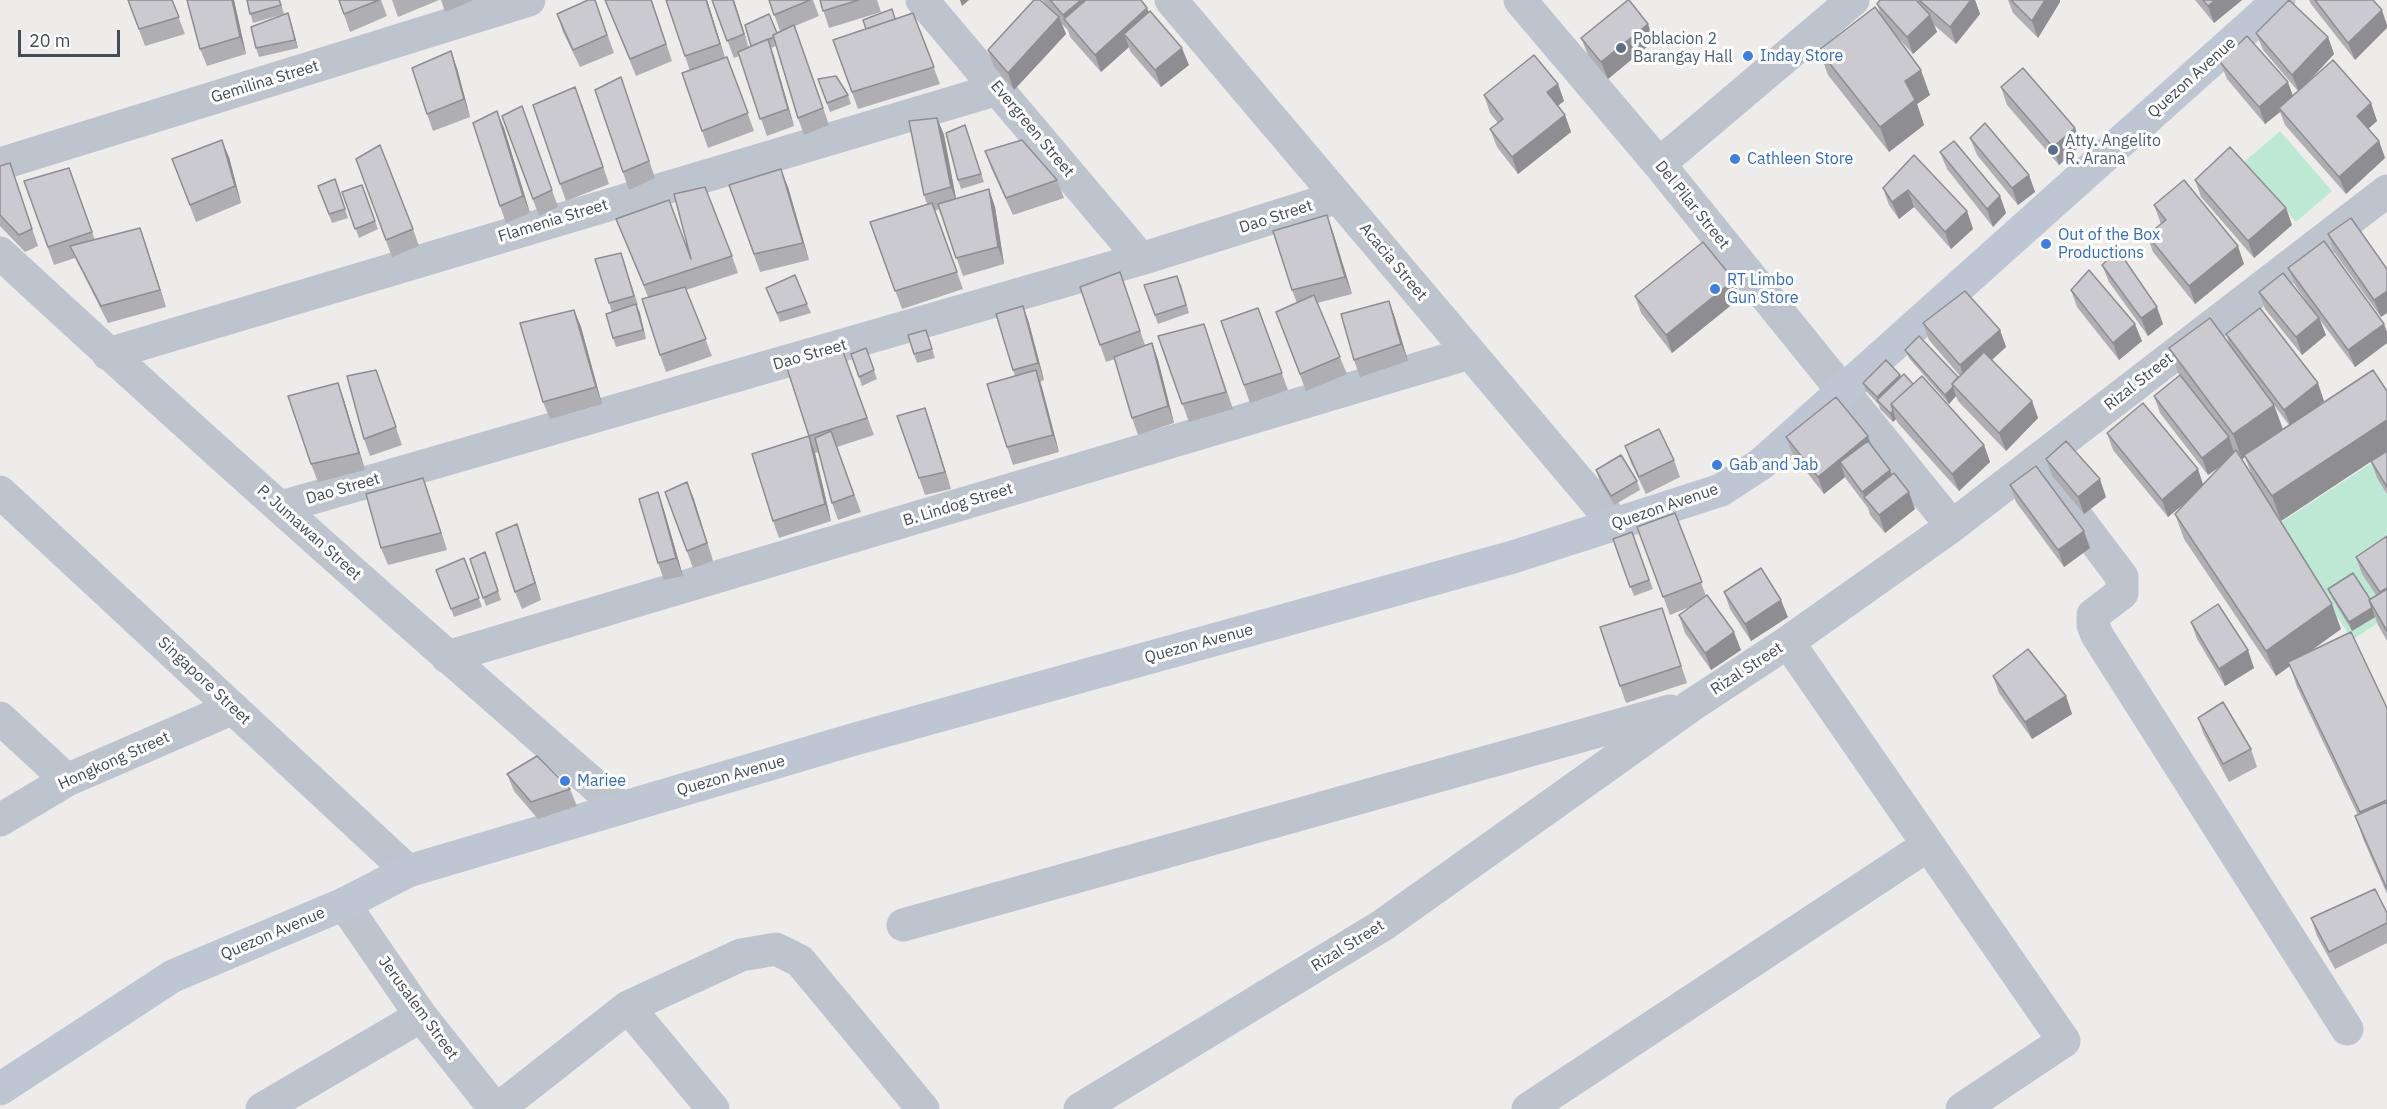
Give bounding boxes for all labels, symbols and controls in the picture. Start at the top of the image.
scale bar [21,18,123,56]
text: 20 m [29,29,71,52]
place label: Poblacion 2 Barangay Hall [1633,29,1733,67]
street label: Quezon Avenue [2144,34,2240,122]
marker: Poblacion 2 Barangay Hall [1614,41,1628,55]
place label: Inday Store [1760,46,1843,66]
marker: Inday Store [1741,49,1755,63]
street label: Gemilina Street [209,57,321,107]
street label: Evergreen Street [986,77,1078,181]
place label: Atty. Angelito R. Arana [2065,131,2161,169]
marker: Atty. Angelito R. Arana [2046,143,2060,157]
place label: Cathleen Store [1747,149,1853,169]
marker: Cathleen Store [1728,152,1742,166]
street label: Del Pilar Street [1651,157,1733,253]
street label: Flamenia Street [496,195,610,247]
street label: Dao Street [1237,196,1315,238]
street label: Acacia Street [1355,219,1431,305]
place label: Out of the Box Productions [2058,225,2160,263]
marker: Out of the Box Productions [2039,237,2053,251]
place label: RT Limbo Gun Store [1727,270,1798,308]
marker: RT Limbo Gun Store [1708,282,1722,296]
street label: Dao Street [771,335,849,375]
street label: Rizal Street [2101,349,2177,415]
place label: Gab and Jab [1729,455,1818,475]
marker: Gab and Jab [1710,458,1724,472]
street label: Dao Street [304,469,382,509]
street label: B. Lindog Street [901,479,1015,531]
street label: Quezon Avenue [1609,480,1721,534]
street label: P. Jumawan Street [253,481,365,585]
street label: Quezon Avenue [1143,620,1255,668]
street label: Singapore Street [154,633,254,729]
street label: Rizal Street [1707,639,1787,699]
street label: Hongkong Street [55,728,173,794]
street label: Quezon Avenue [675,751,787,801]
place label: Mariee [577,771,626,791]
marker: Mariee [558,774,572,788]
street label: Quezon Avenue [218,903,328,965]
street label: Rizal Street [1308,916,1388,976]
street label: Jerusalem Street [374,953,462,1063]

